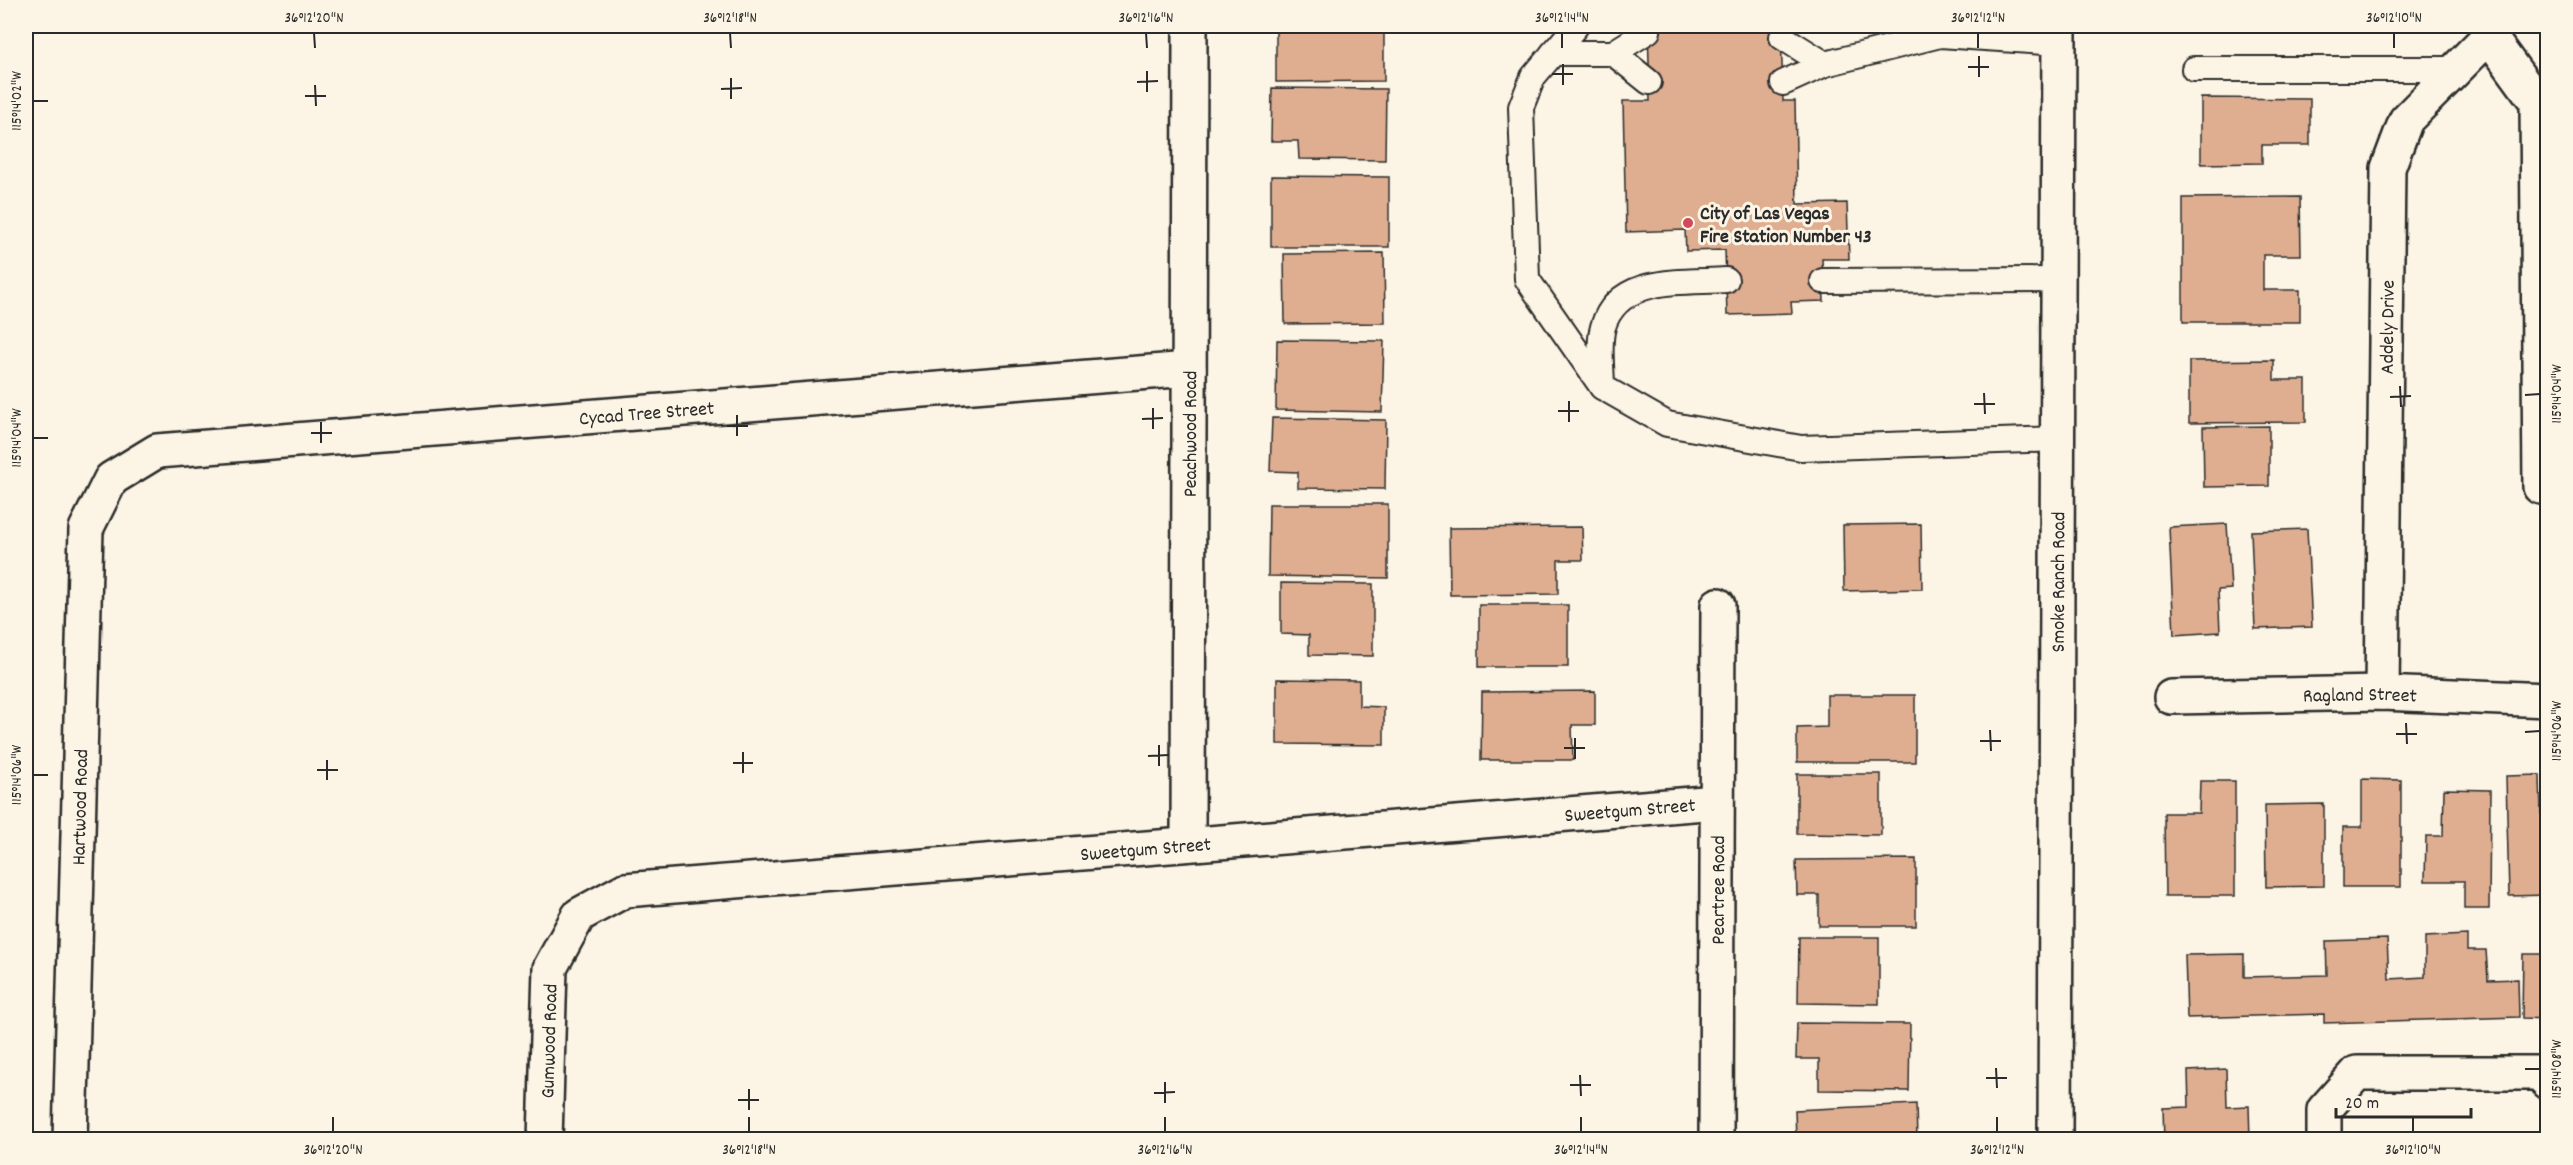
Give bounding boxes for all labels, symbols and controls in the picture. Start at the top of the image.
text: 36°12'20"N [284,8,344,30]
text: 36°12'18"N [703,8,757,30]
text: 36°12'16"N [1118,8,1174,30]
text: 36°12'14"N [1535,8,1589,30]
text: 36°12'12"N [1951,8,2005,30]
text: 36°12'10"N [2366,8,2422,30]
text: 115°14'02"W [7,71,29,131]
place label: City of Las Vegas Fire Station Number 43 [1700,201,1872,252]
marker: City of Las Vegas Fire Station Number 43 [1681,216,1695,230]
street label: Addely Drive [2375,279,2404,374]
text: 115°14'04"W [2547,364,2569,424]
street label: Peachwood Road [1178,371,1206,497]
street label: Cycad Tree Street [578,396,715,434]
text: 115°14'04"W [7,408,29,468]
street label: Smoke Ranch Road [2046,512,2074,652]
street label: Ragland Street [2303,682,2417,711]
text: 115°14'06"W [2547,700,2569,761]
text: 115°14'06"W [7,744,29,805]
street label: Hartwood Road [66,749,97,866]
street label: Sweetgum Street [1564,793,1697,831]
street label: Sweetgum Street [1079,832,1212,870]
street label: Peartree Road [1706,835,1734,945]
street label: Gumwood Road [535,983,567,1099]
text: 115°14'08"W [2547,1039,2569,1098]
scale bar [2336,1081,2471,1119]
text: 20 m [2345,1092,2379,1117]
text: 36°12'20"N [303,1140,363,1162]
text: 36°12'18"N [722,1140,776,1162]
text: 36°12'16"N [1137,1140,1193,1162]
text: 36°12'14"N [1554,1140,1608,1162]
text: 36°12'12"N [1970,1140,2024,1162]
text: 36°12'10"N [2385,1140,2441,1162]

